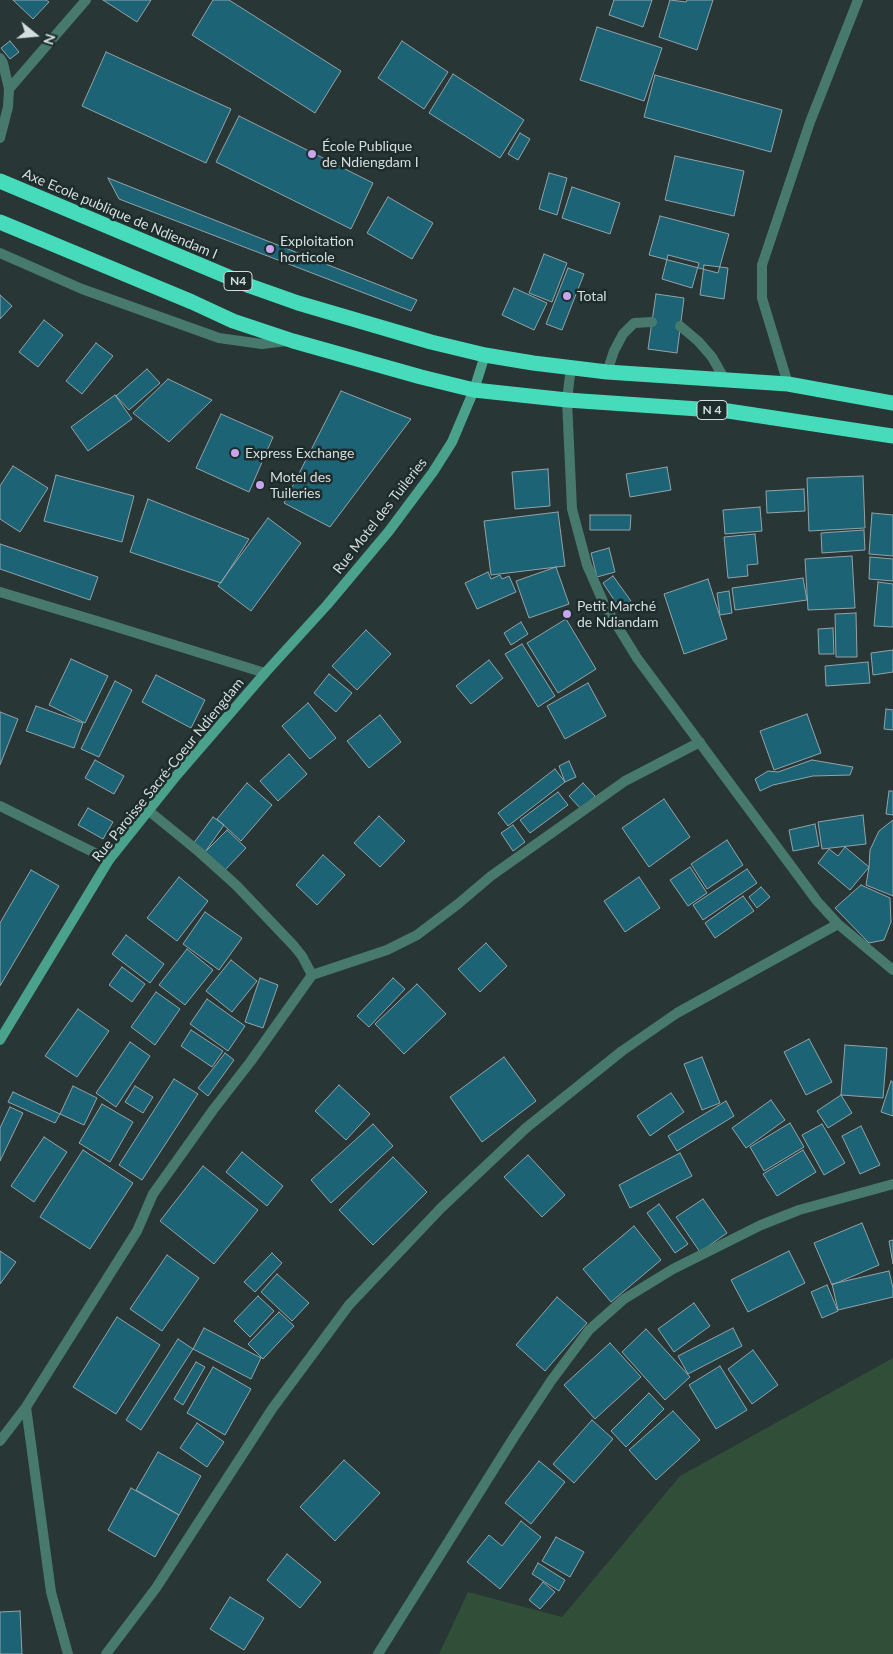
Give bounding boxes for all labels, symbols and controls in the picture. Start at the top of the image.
north arrow [10,10,60,60]
text: N [40,32,60,47]
place label: École Publique de Ndiengdam I [322,138,419,170]
marker: École Publique de Ndiengdam I [306,148,318,160]
street label: Axe Ecole publique de Ndiendam I [20,165,220,263]
place label: Exploitation horticole [280,233,354,266]
marker: Exploitation horticole [264,243,276,255]
road number: N4 [224,272,252,290]
place label: Total [577,288,607,304]
marker: Total [561,290,573,302]
road number: N 4 [697,400,727,420]
place label: Express Exchange [245,445,354,461]
marker: Express Exchange [229,447,241,459]
street label: Rue Motel des Tuileries [329,455,431,577]
place label: Motel des Tuileries [270,469,331,502]
marker: Motel des Tuileries [254,479,266,491]
place label: Petit Marché de Ndiandam [577,598,659,630]
marker: Petit Marché de Ndiandam [561,608,573,620]
street label: Rue Paroisse Sacré-Coeur Ndiengdam [89,675,247,865]

